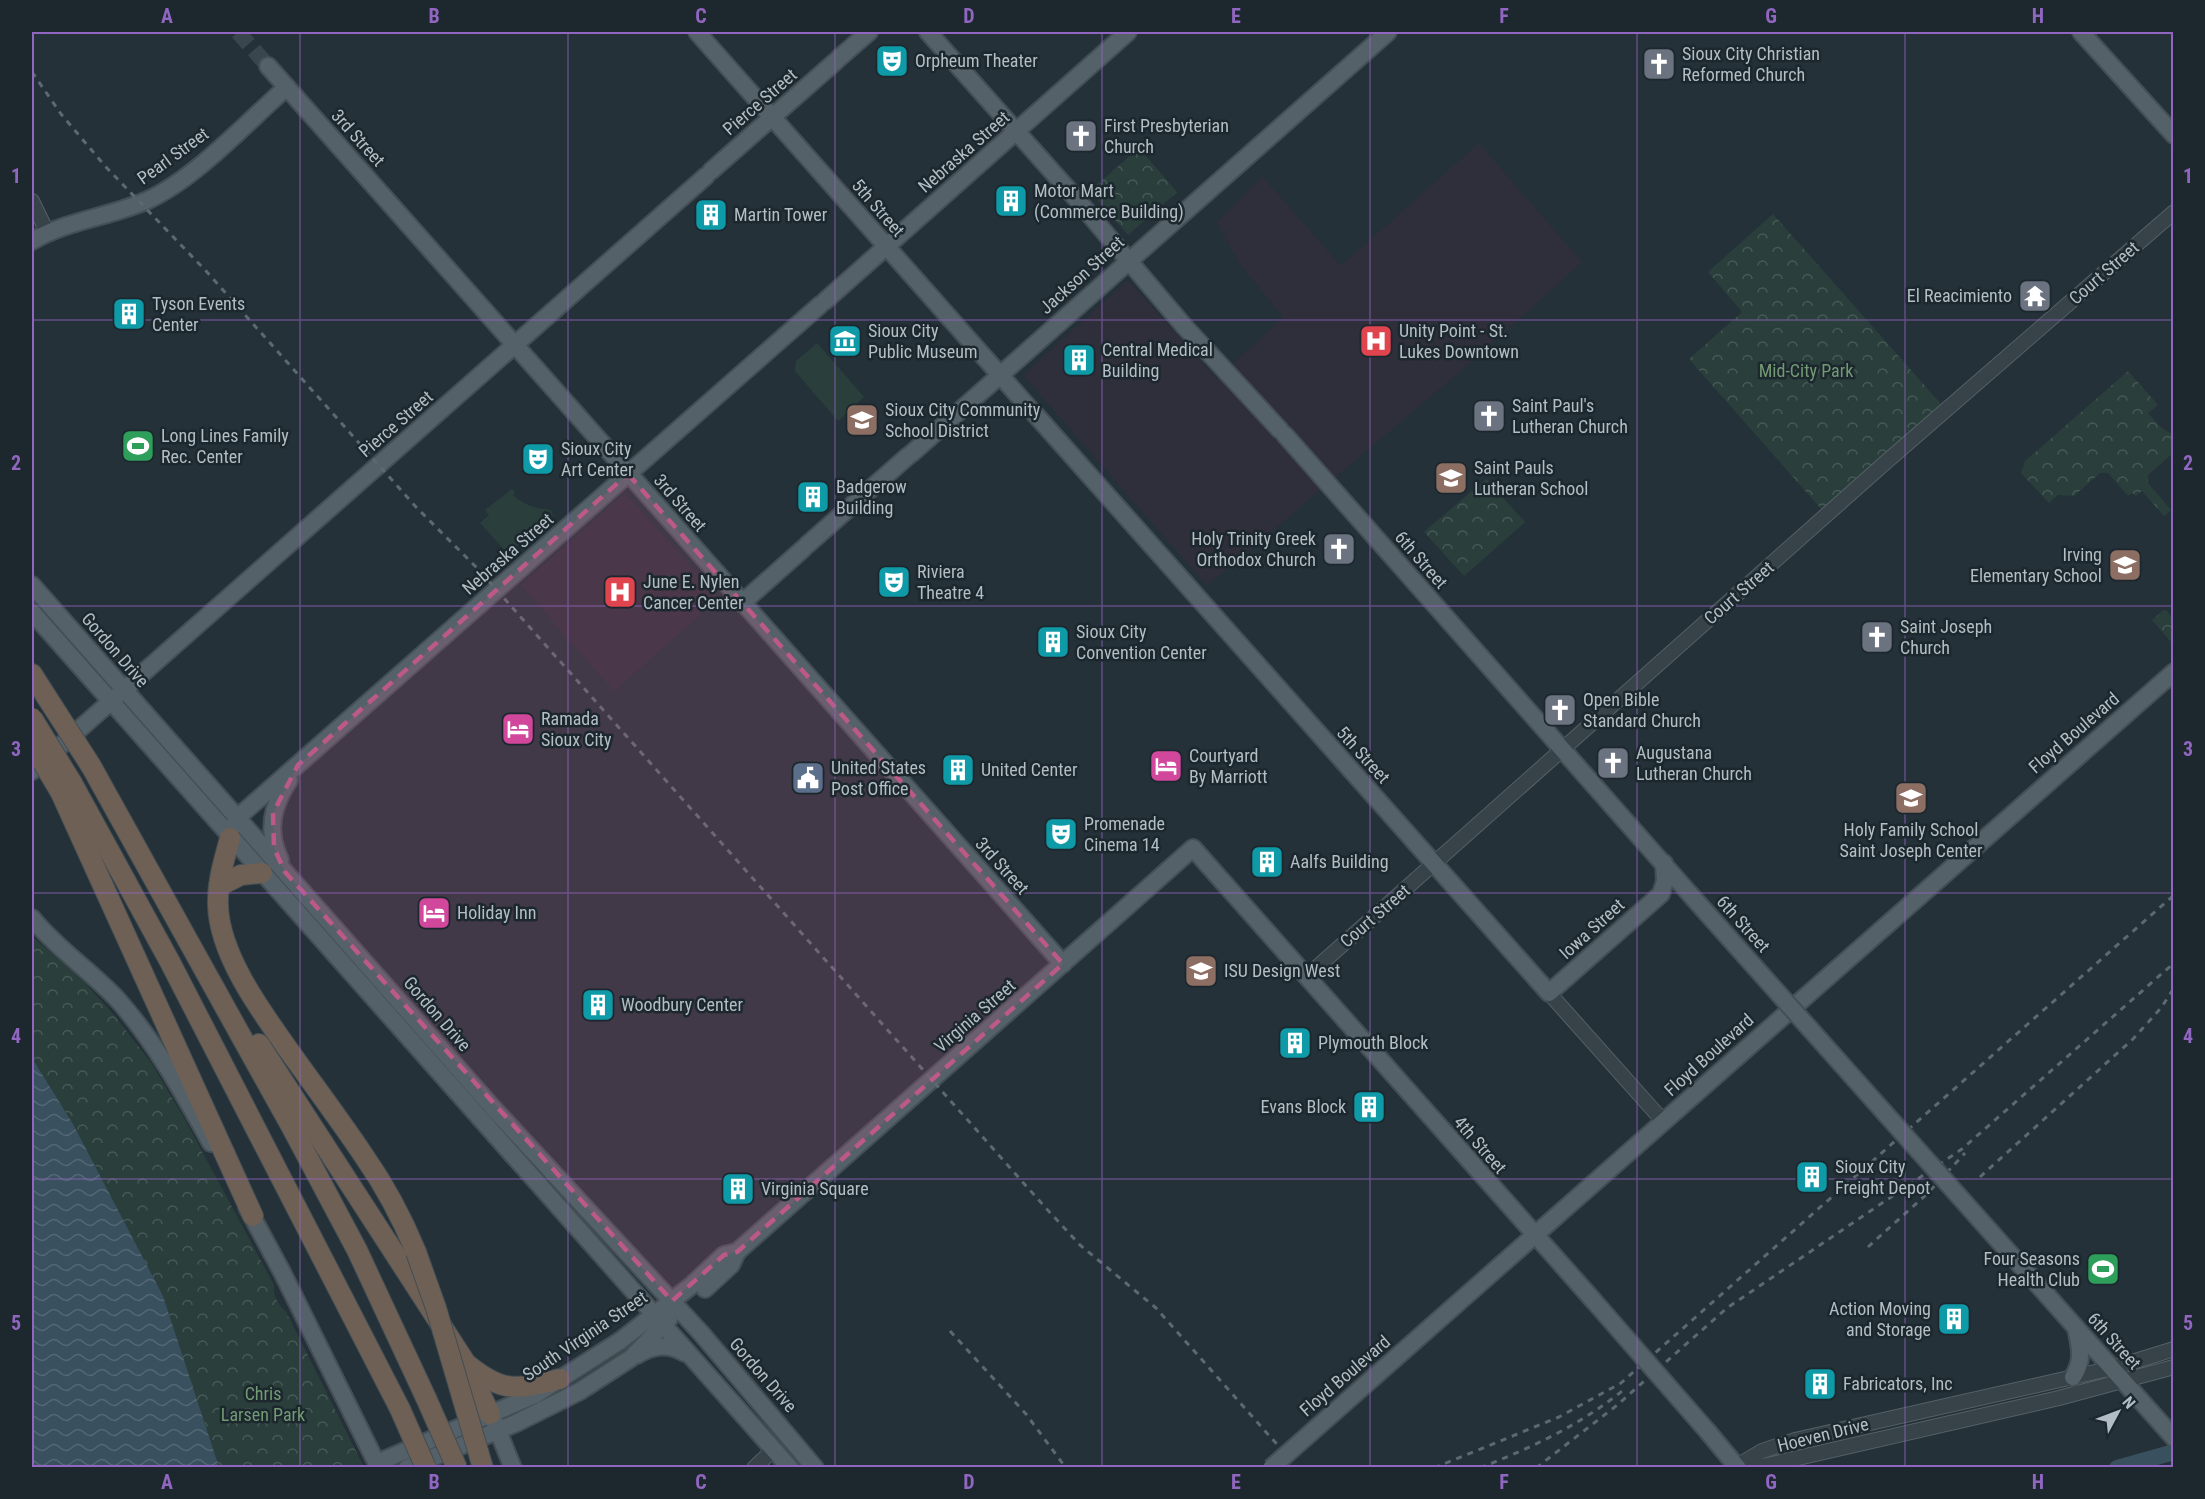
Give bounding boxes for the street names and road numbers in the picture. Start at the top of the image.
street label: Pierce Street [718,64,801,139]
street label: 3rd Street [327,105,389,170]
street label: Nebraska Street [914,106,1013,197]
street label: Pearl Street [133,123,212,188]
street label: 5th Street [848,175,909,241]
street label: Jackson Street [1035,231,1128,318]
street label: Court Street [2065,237,2143,309]
street label: Pierce Street [354,386,437,461]
street label: 3rd Street [650,470,711,536]
street label: Nebraska Street [458,508,557,599]
street label: 6th Street [1391,527,1452,593]
street label: Court Street [1700,557,1778,629]
street label: Gordon Drive [77,608,153,691]
street label: Floyd Boulevard [2024,688,2123,777]
street label: 5th Street [1332,722,1394,787]
street label: 3rd Street [971,833,1033,898]
street label: Court Street [1336,880,1414,952]
street label: 6th Street [1712,891,1774,956]
street label: Iowa Street [1555,894,1628,963]
street label: Gordon Drive [399,972,475,1055]
street label: Virginia Street [930,975,1019,1056]
street label: Floyd Boulevard [1660,1009,1758,1100]
street label: 4th Street [1450,1112,1511,1178]
street label: South Virginia Street [519,1286,651,1385]
street label: 6th Street [2083,1308,2145,1373]
street label: Floyd Boulevard [1295,1331,1394,1420]
street label: Gordon Drive [725,1333,801,1416]
street label: Hoeven Drive [1775,1413,1871,1456]

